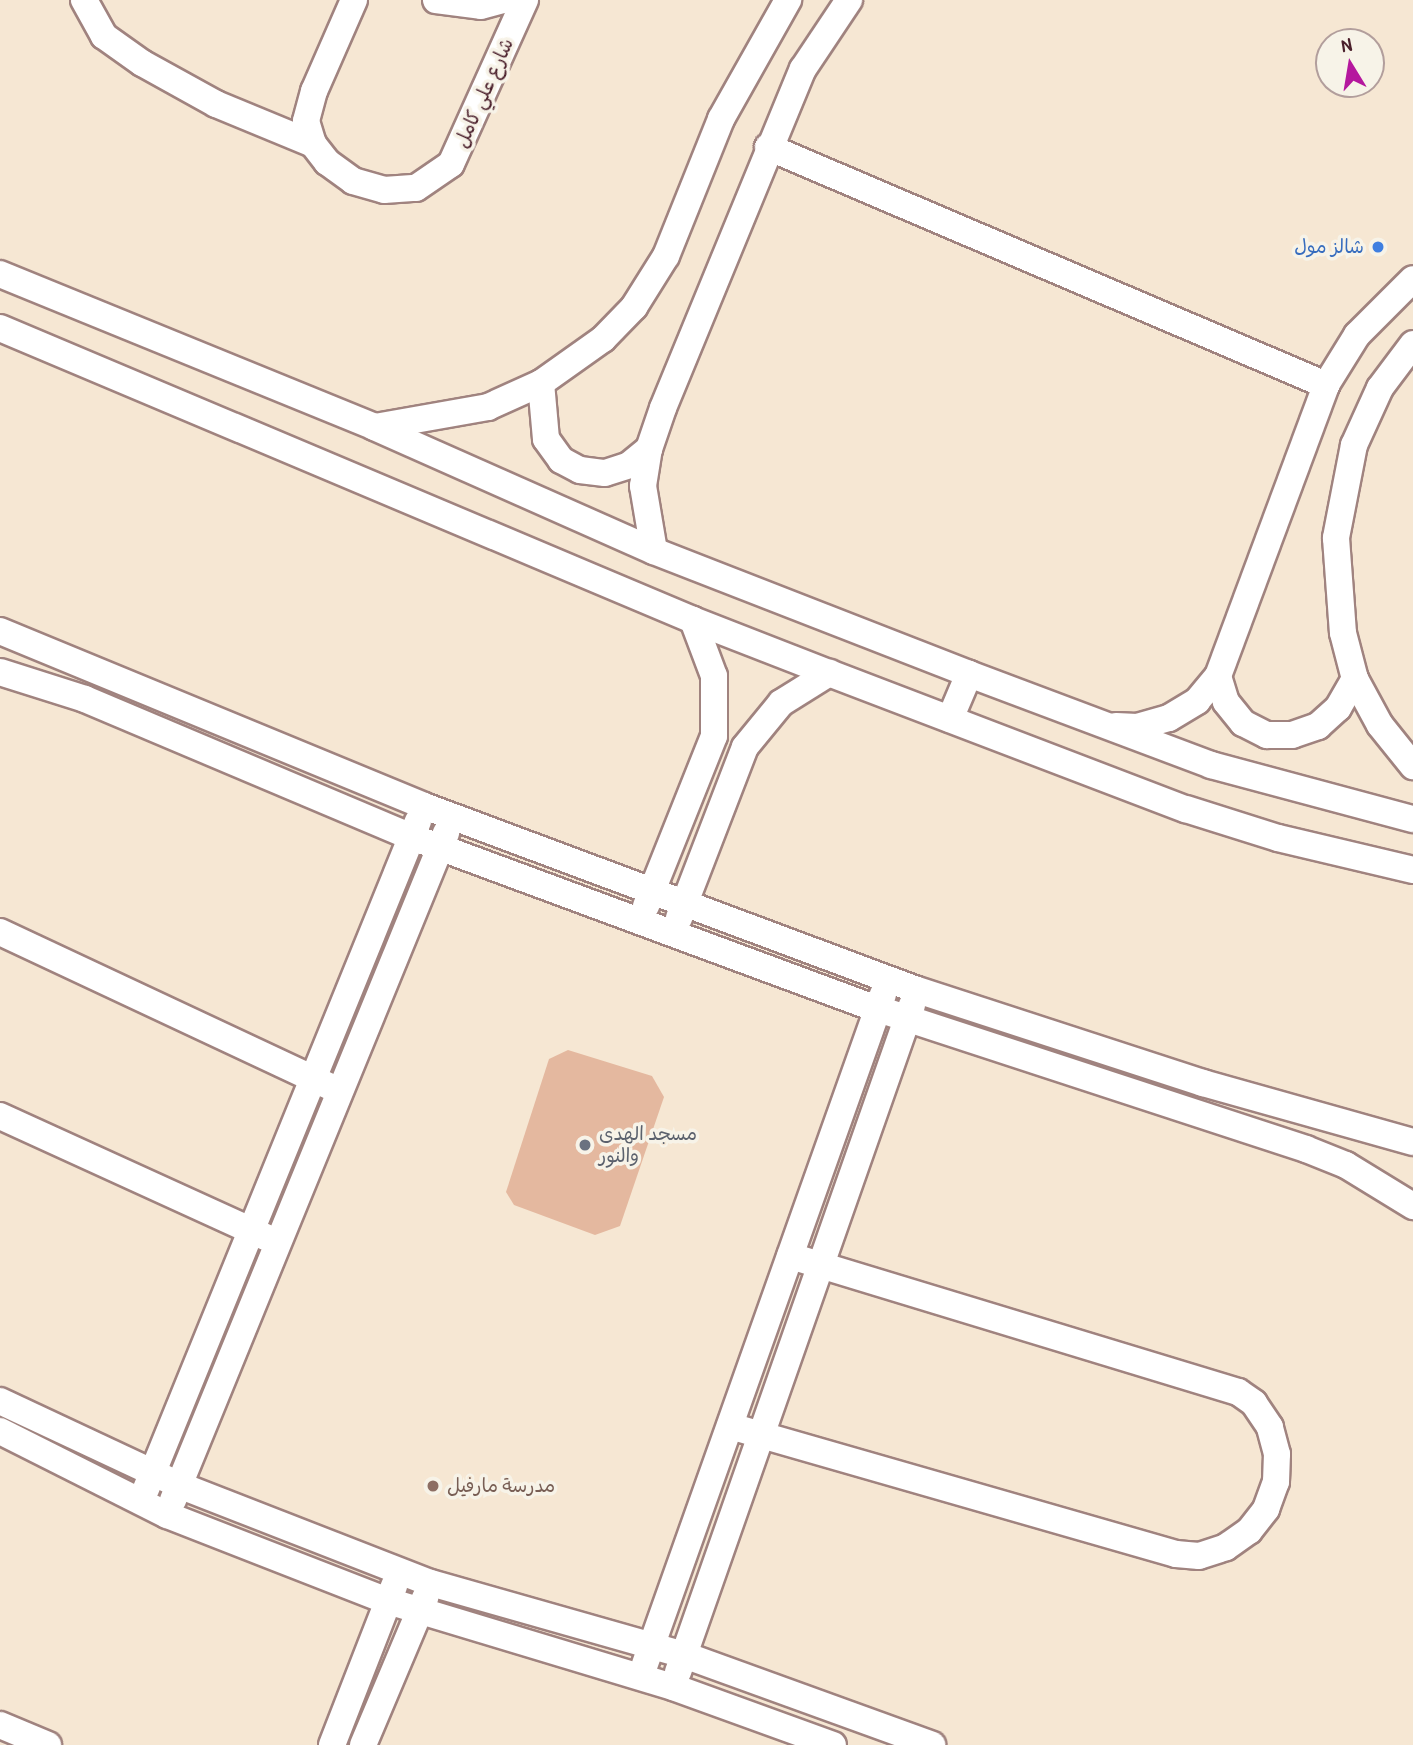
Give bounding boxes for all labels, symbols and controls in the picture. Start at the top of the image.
north arrow [1315,28,1385,98]
text: N [1339,31,1354,58]
street label: شارع علي كامل [450,35,518,151]
place label: شالز مول [1294,236,1364,258]
marker: شالز مول [1370,239,1386,255]
place label: مسجد الهدى والنور [599,1123,697,1167]
marker: مسجد الهدى والنور [577,1137,593,1153]
place label: مدرسة مارفيل [447,1475,555,1497]
marker: مدرسة مارفيل [425,1478,441,1494]

